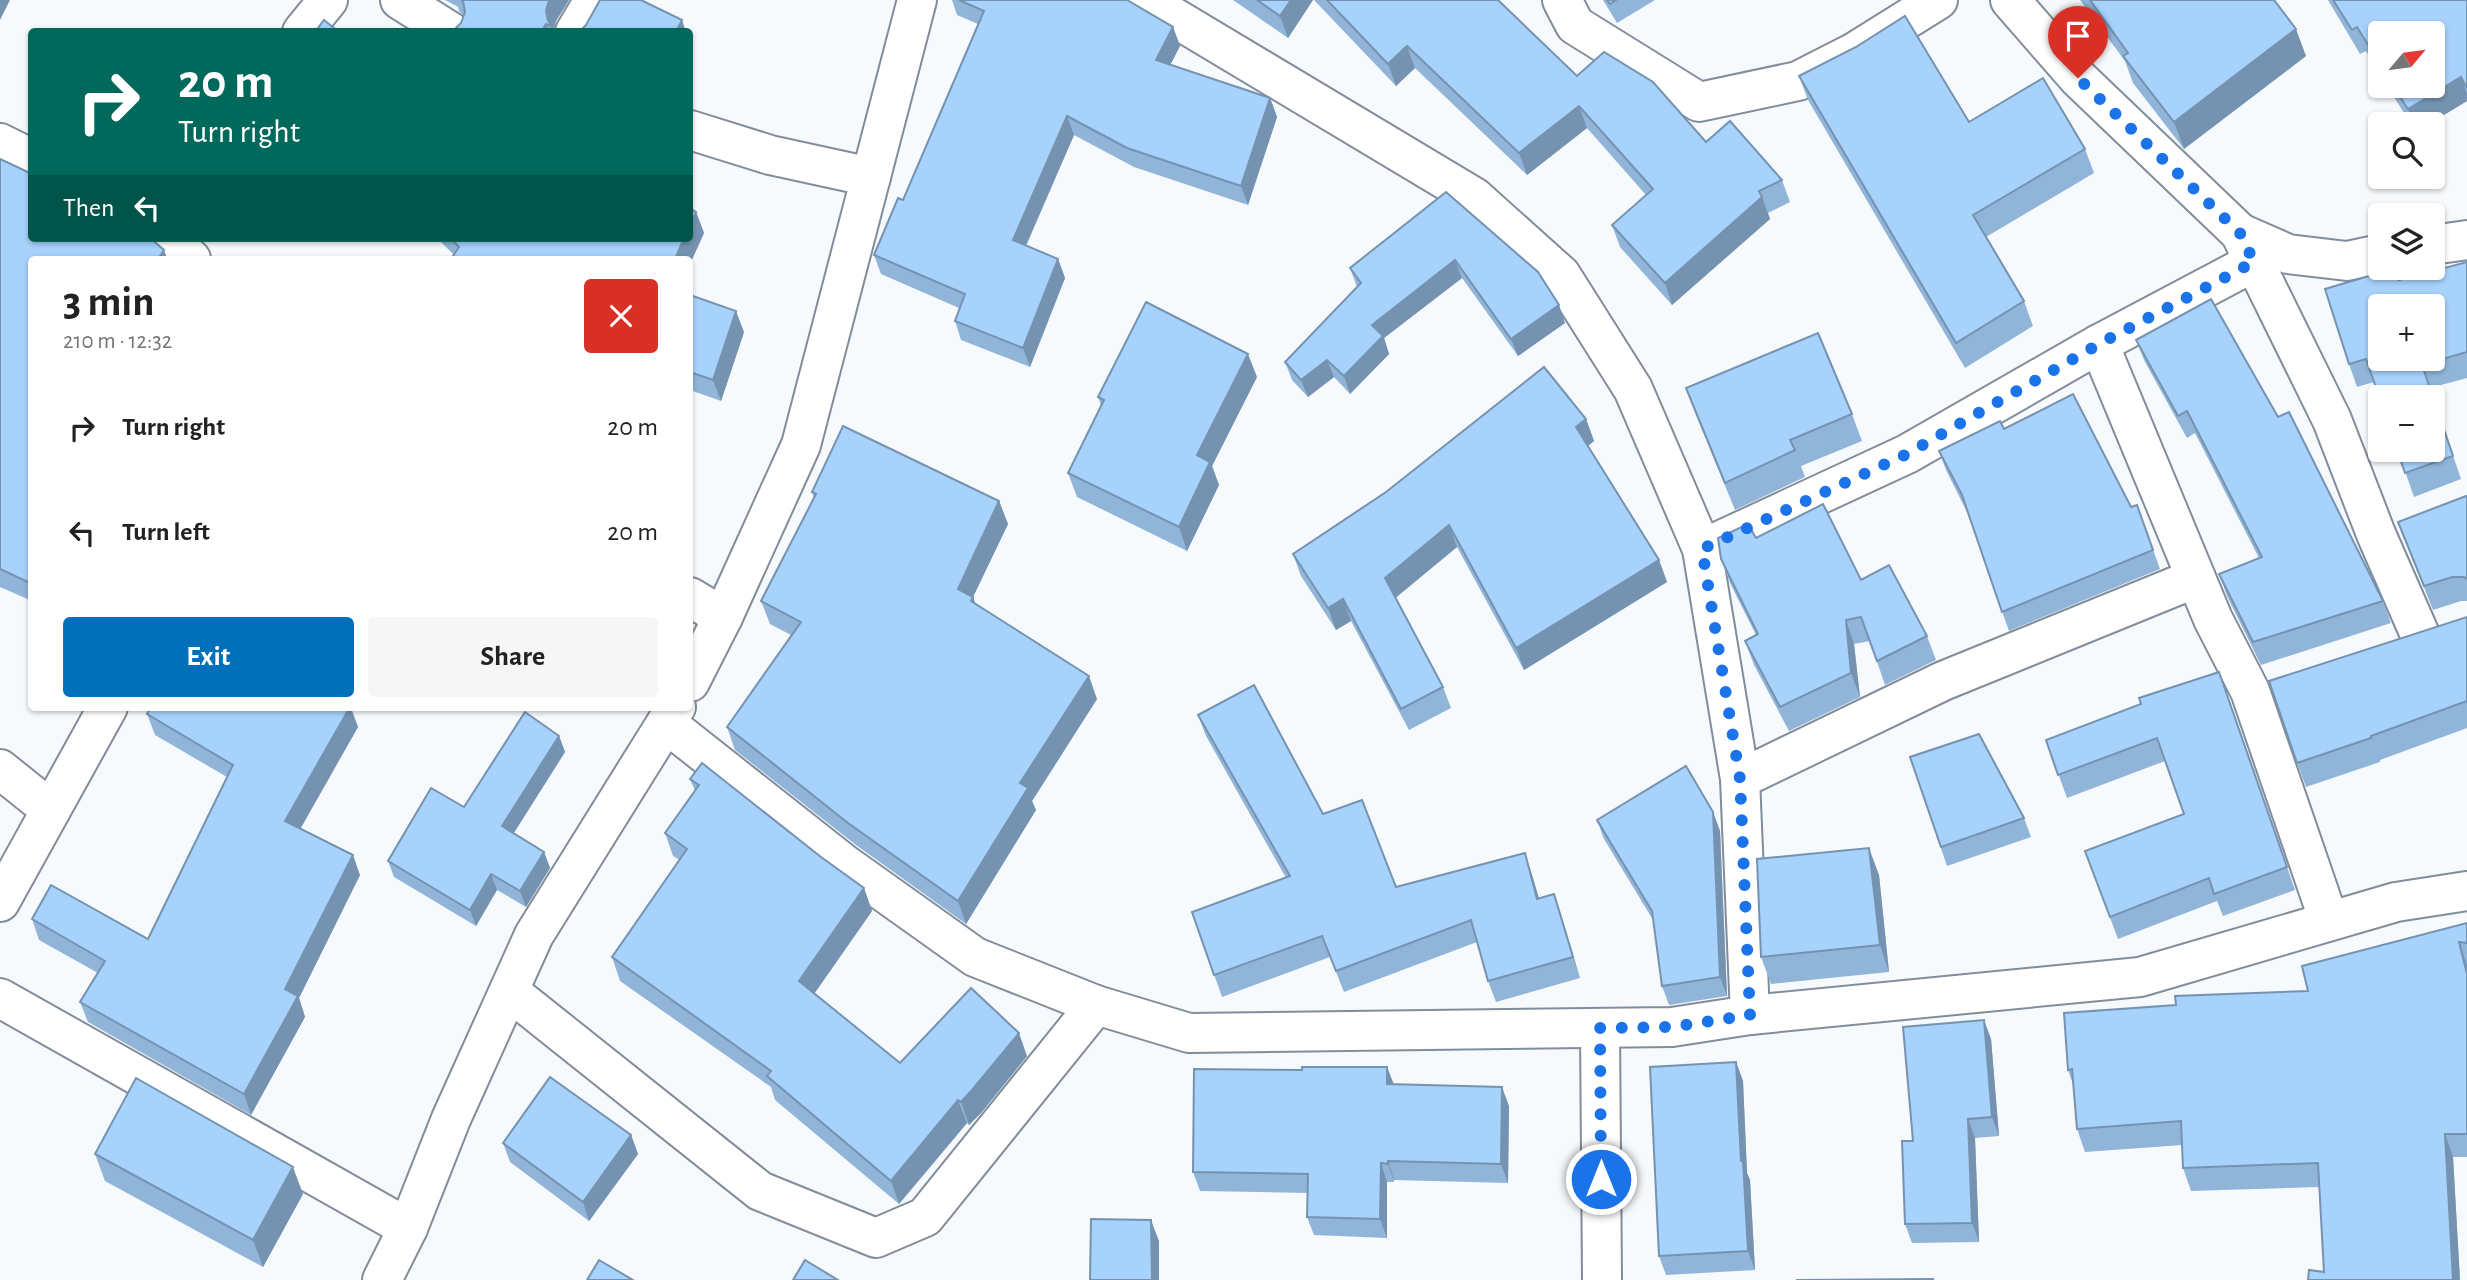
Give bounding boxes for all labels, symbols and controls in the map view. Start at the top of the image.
pin [2048,6,2108,78]
icon: arrive [2059,17,2097,55]
north arrow [2368,21,2445,98]
map controls [2368,21,2445,462]
icon: right [63,56,154,147]
text: 20 m [178,58,274,107]
button: search [2368,112,2445,189]
text: Turn right [178,116,300,148]
icon: left [128,189,166,227]
text: Then [63,195,114,221]
button: layers [2368,203,2445,280]
button: close [584,279,658,353]
text: 3 min [63,281,155,323]
button: + [2368,294,2445,371]
text: 210 m · 12:32 [63,330,172,353]
button: − [2368,385,2445,462]
icon: right [63,409,101,447]
text: Turn right [122,414,225,440]
text: 20 m [607,414,658,440]
icon: left [63,514,101,552]
text: Turn left [122,519,210,545]
text: 20 m [607,519,658,545]
button: Exit [63,617,354,697]
button: Share [368,617,658,697]
position arrow [1564,1142,1638,1216]

